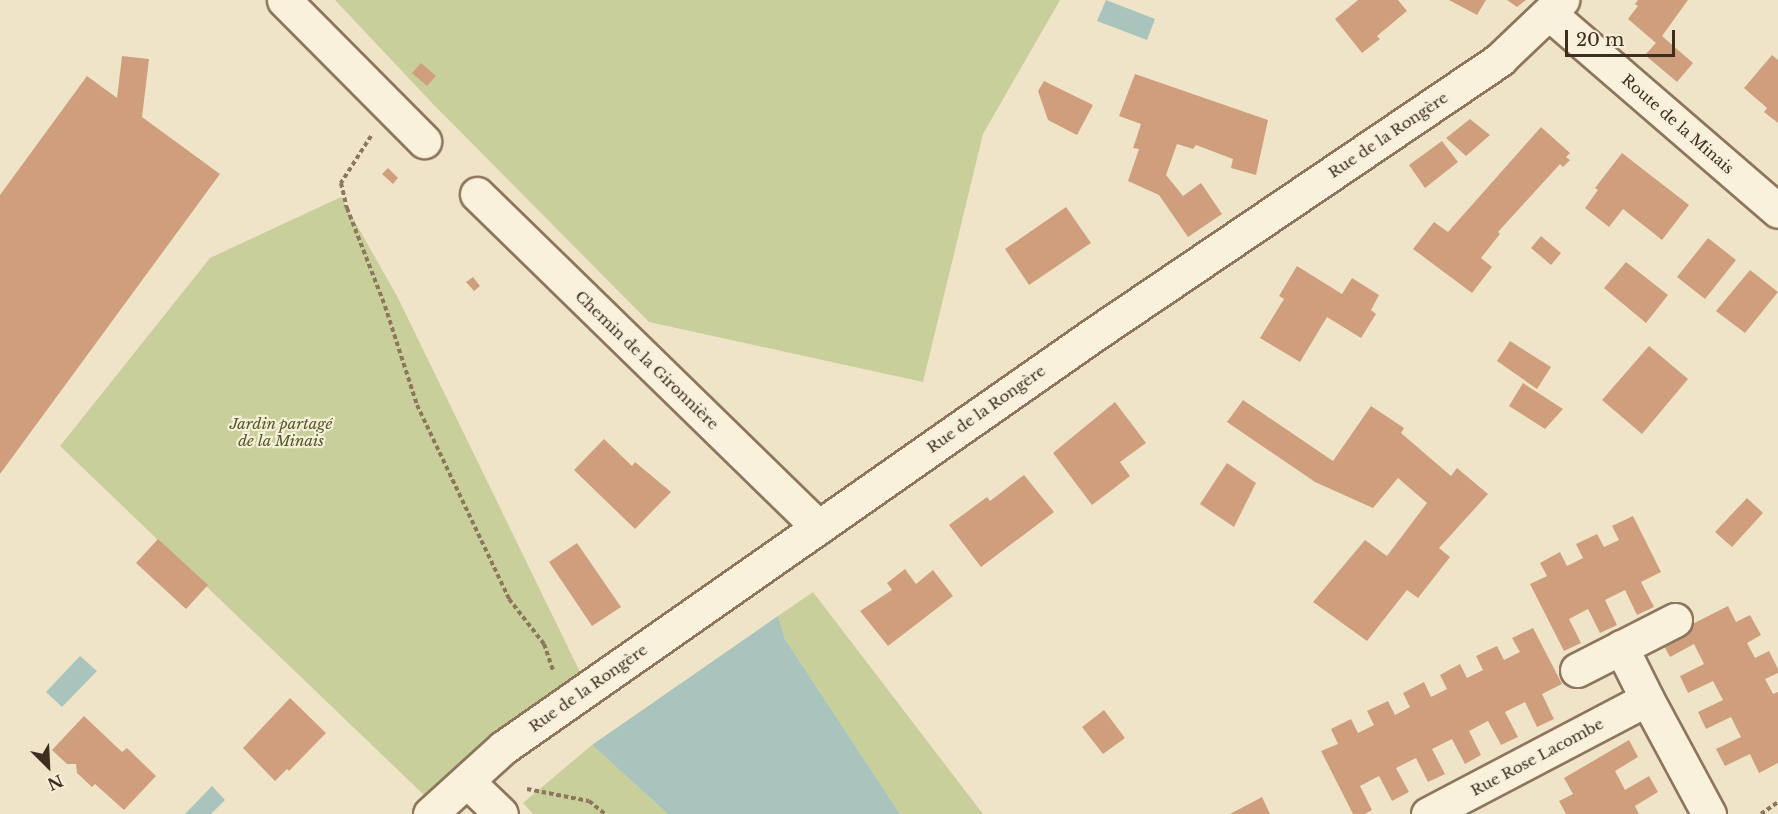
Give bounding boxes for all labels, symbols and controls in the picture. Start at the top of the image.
scale bar [1568,18,1678,56]
text: 20 m [1576,29,1624,51]
street label: Route de la Minais [1618,70,1738,178]
street label: Rue de la Rongère [1325,88,1451,182]
street label: Chemin de la Gironnière [572,287,722,433]
street label: Rue de la Rongère [923,361,1049,457]
park label: Jardin partagé de la Minais [229,414,333,449]
street label: Rue de la Rongère [525,640,651,736]
street label: Rue Rose Lacombe [1468,714,1606,800]
north arrow [18,736,78,796]
text: N [44,770,66,795]

